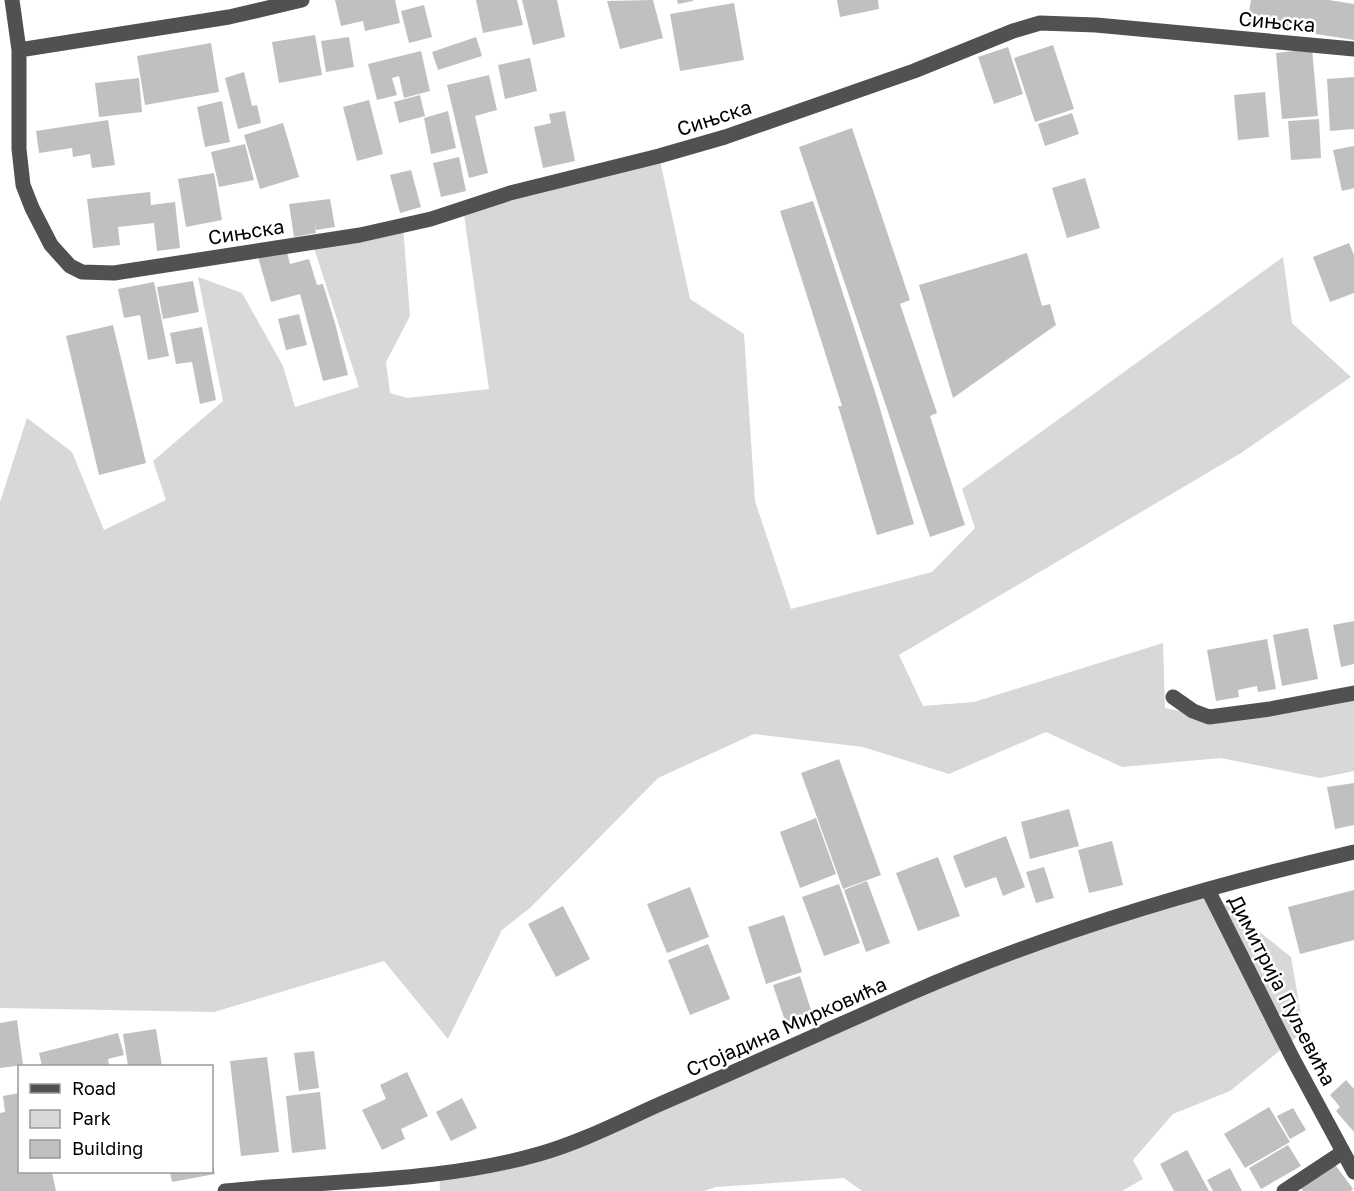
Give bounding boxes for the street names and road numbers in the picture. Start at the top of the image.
street label: Сињска [1238,6,1316,36]
street label: Сињска [674,94,754,140]
street label: Сињска [206,213,286,249]
street label: Димитрија Пуљевића [1224,891,1342,1089]
street label: Стојадина Мирковића [682,971,890,1081]

